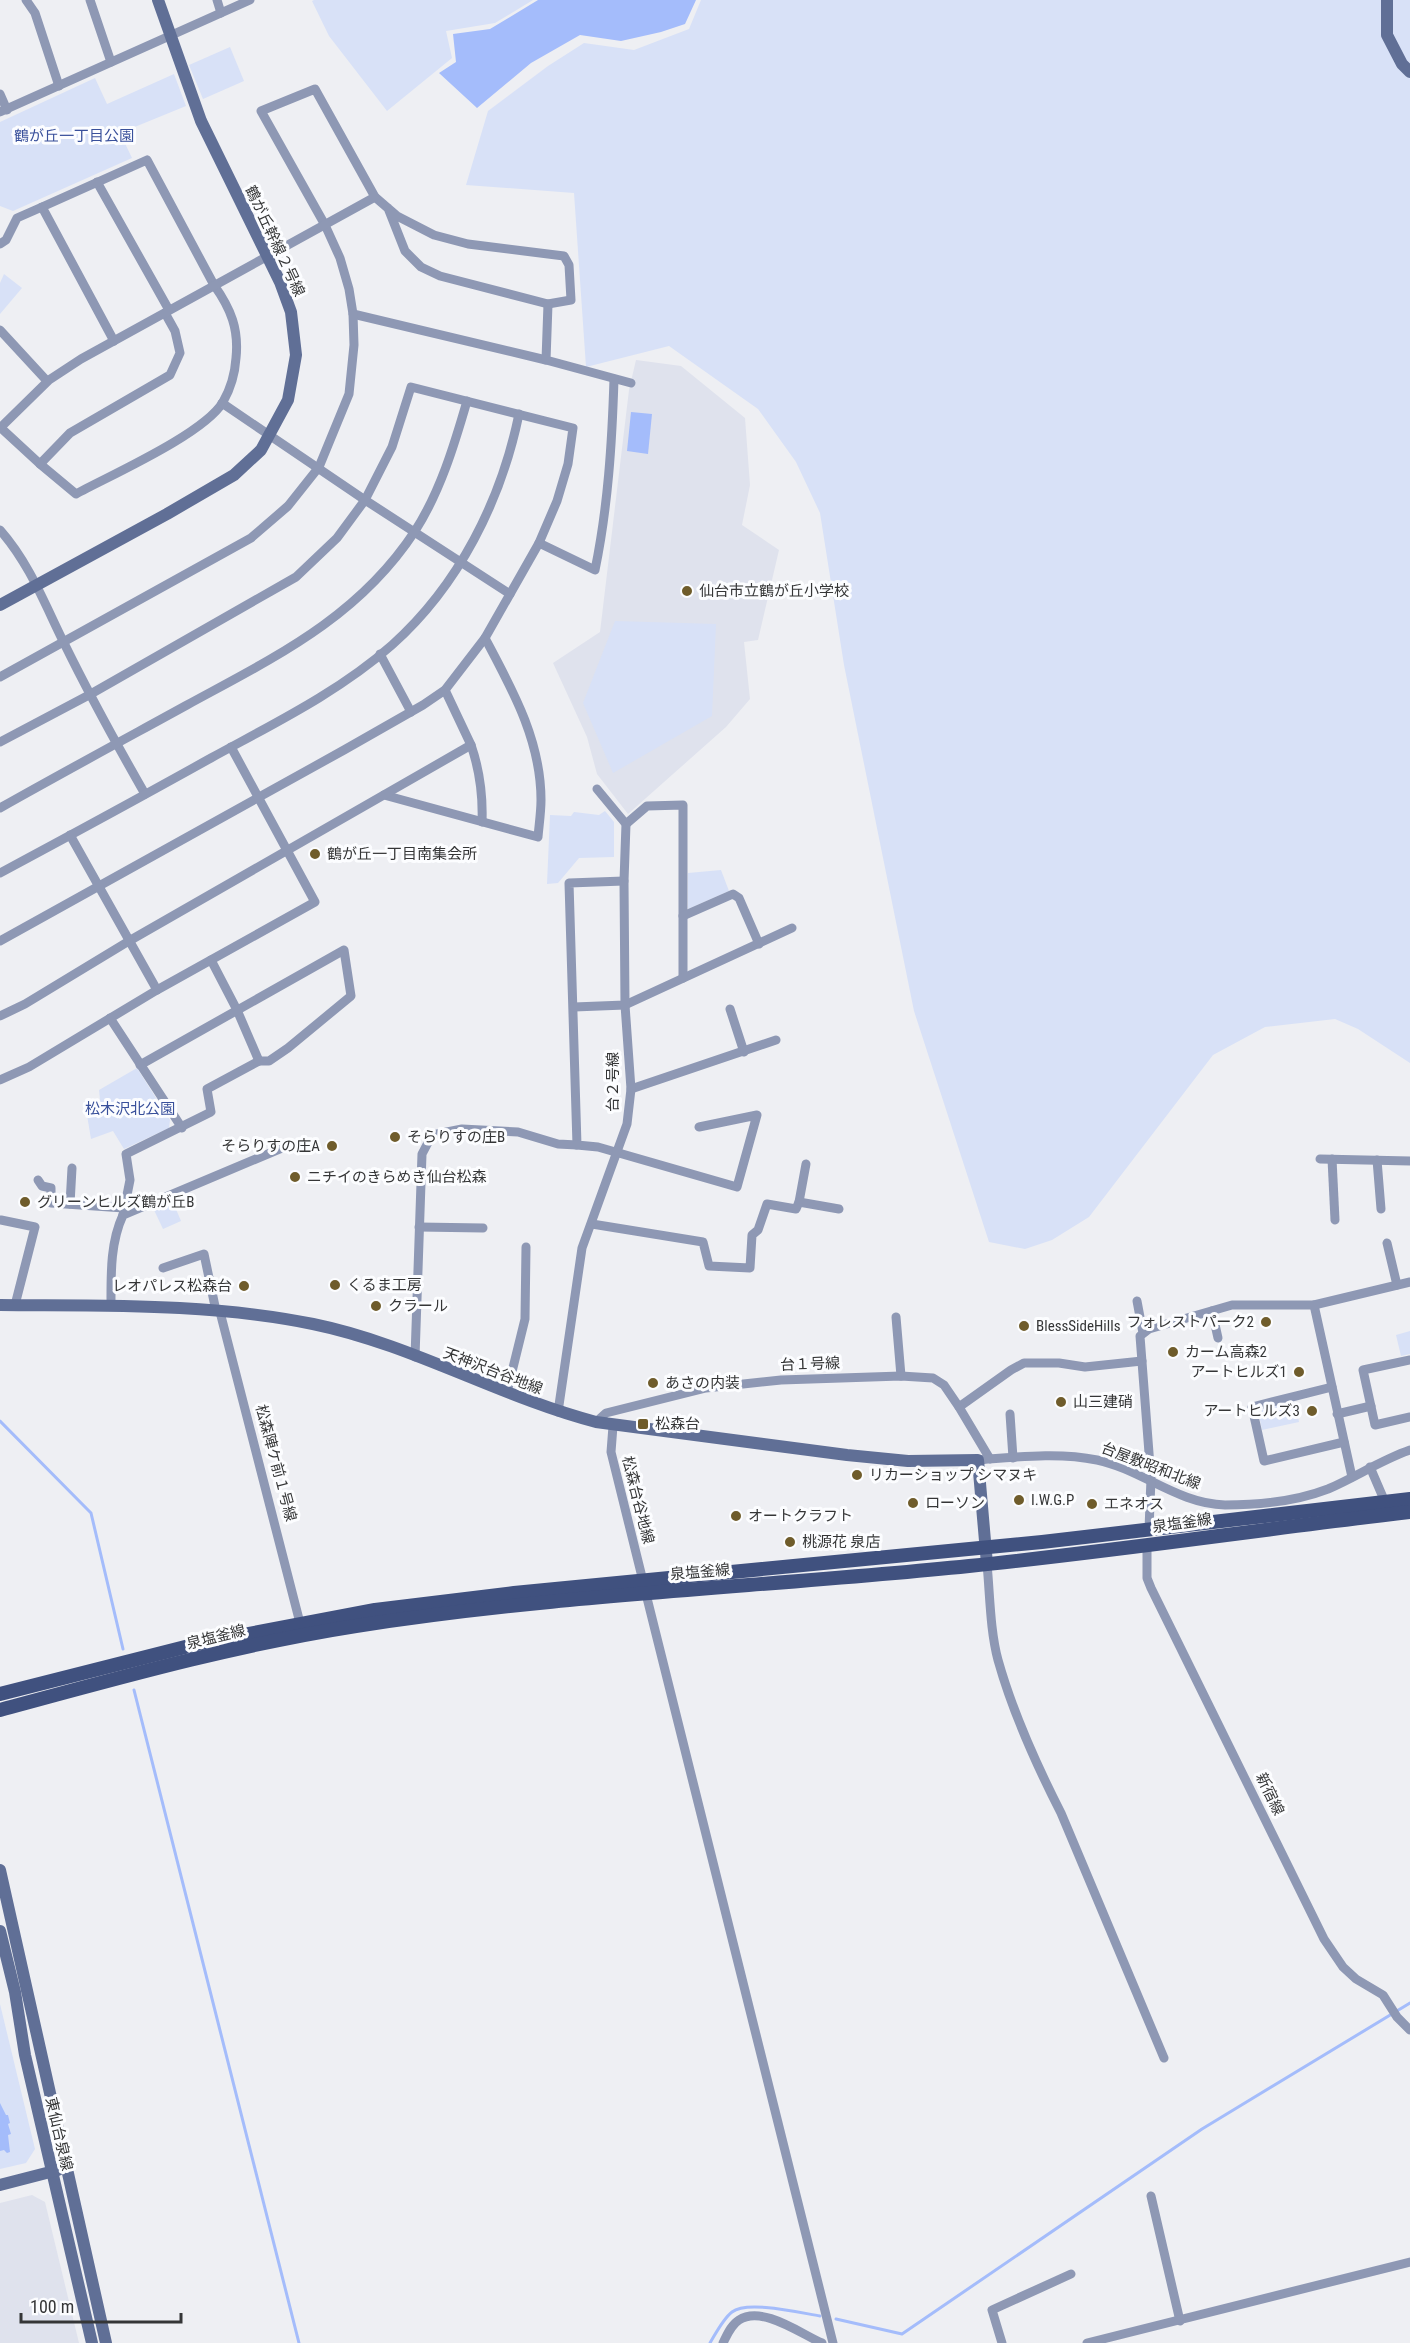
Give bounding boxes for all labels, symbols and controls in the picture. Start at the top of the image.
park label: 鶴が丘一丁目公園 [14,127,134,145]
street label: 鶴が丘幹線２号線 [241,183,309,299]
place label: 仙台市立鶴が丘小学校 [699,582,849,600]
marker: 仙台市立鶴が丘小学校 [680,584,694,598]
place label: 鶴が丘一丁目南集会所 [327,845,477,863]
marker: 鶴が丘一丁目南集会所 [308,847,322,861]
street label: 台２号線 [604,1052,622,1112]
park label: 松木沢北公園 [85,1100,175,1118]
place label: そらりすの庄B [407,1128,505,1146]
marker: そらりすの庄B [388,1130,402,1144]
place label: そらりすの庄A [221,1137,320,1155]
marker: そらりすの庄A [325,1139,339,1153]
place label: ニチイのきらめき仙台松森 [307,1168,487,1186]
marker: ニチイのきらめき仙台松森 [288,1170,302,1184]
place label: グリーンヒルズ鶴が丘B [37,1193,194,1211]
marker: グリーンヒルズ鶴が丘B [18,1195,32,1209]
place label: くるま工房 [347,1276,422,1294]
place label: レオパレス松森台 [112,1277,232,1295]
marker: くるま工房 [328,1278,342,1292]
marker: レオパレス松森台 [237,1279,251,1293]
place label: クラール [388,1297,448,1315]
marker: クラール [369,1299,383,1313]
place label: フォレストパーク2 [1127,1313,1254,1331]
marker: フォレストパーク2 [1259,1315,1273,1329]
place label: BlessSideHills [1036,1317,1121,1335]
marker: BlessSideHills [1017,1319,1031,1333]
place label: カーム高森2 [1185,1343,1267,1361]
street label: 天神沢台谷地線 [441,1344,545,1398]
marker: カーム高森2 [1166,1345,1180,1359]
street label: 台１号線 [780,1354,840,1374]
place label: アートヒルズ1 [1190,1363,1287,1381]
marker: アートヒルズ1 [1292,1365,1306,1379]
place label: あさの内装 [665,1374,740,1392]
marker: あさの内装 [646,1376,660,1390]
place label: 山三建硝 [1073,1393,1133,1411]
marker: 山三建硝 [1054,1395,1068,1409]
place label: アートヒルズ3 [1203,1402,1300,1420]
street label: 松森陣ケ前１号線 [252,1403,300,1523]
marker: アートヒルズ3 [1305,1404,1319,1418]
place label: 松森台 [655,1415,700,1433]
marker: 松森台 [636,1417,650,1431]
street label: 台屋敷昭和北線 [1099,1439,1203,1493]
street label: 松森台谷地線 [618,1454,658,1546]
place label: リカーショップ シマヌキ [869,1466,1037,1484]
marker: リカーショップ シマヌキ [850,1468,864,1482]
place label: I.W.G.P [1031,1491,1074,1509]
marker: I.W.G.P [1012,1493,1026,1507]
place label: ローソン [925,1494,985,1512]
place label: エネオス [1104,1495,1164,1513]
marker: ローソン [906,1496,920,1510]
marker: エネオス [1085,1497,1099,1511]
place label: オートクラフト [748,1507,853,1525]
marker: オートクラフト [729,1509,743,1523]
street label: 泉塩釜線 [1151,1510,1213,1536]
place label: 桃源花 泉店 [802,1533,880,1551]
marker: 桃源花 泉店 [783,1535,797,1549]
street label: 泉塩釜線 [669,1560,731,1584]
street label: 泉塩釜線 [185,1621,247,1653]
street label: 新宿線 [1252,1770,1288,1818]
street label: 東仙台泉線 [42,2095,76,2173]
scale bar [21,2286,182,2324]
text: 100 m [30,2296,74,2317]

